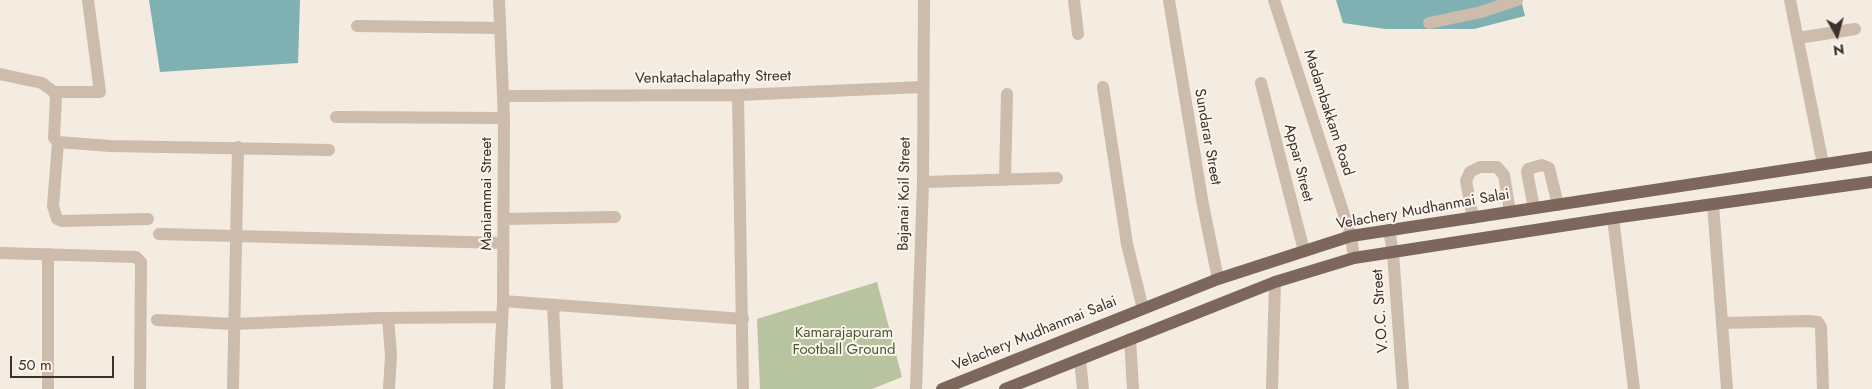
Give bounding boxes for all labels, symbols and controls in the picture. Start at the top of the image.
north arrow [1812,10,1862,60]
text: N [1832,39,1846,60]
street label: Madambakkam Road [1299,48,1357,178]
street label: Venkatachalapathy Street [635,68,791,88]
street label: Sundarar Street [1190,87,1224,187]
street label: Appar Street [1280,122,1316,204]
street label: Maniammai Street [478,137,496,251]
street label: Bajanai Koil Street [895,137,915,251]
street label: Velachery Mudhanmai Salai [1335,186,1511,234]
street label: V.O.C. Street [1369,269,1393,353]
street label: Velachery Mudhanmai Salai [950,293,1120,375]
park label: Kamarajapuram Football Ground [792,324,896,359]
scale bar [12,346,116,378]
text: 50 m [18,354,52,376]

